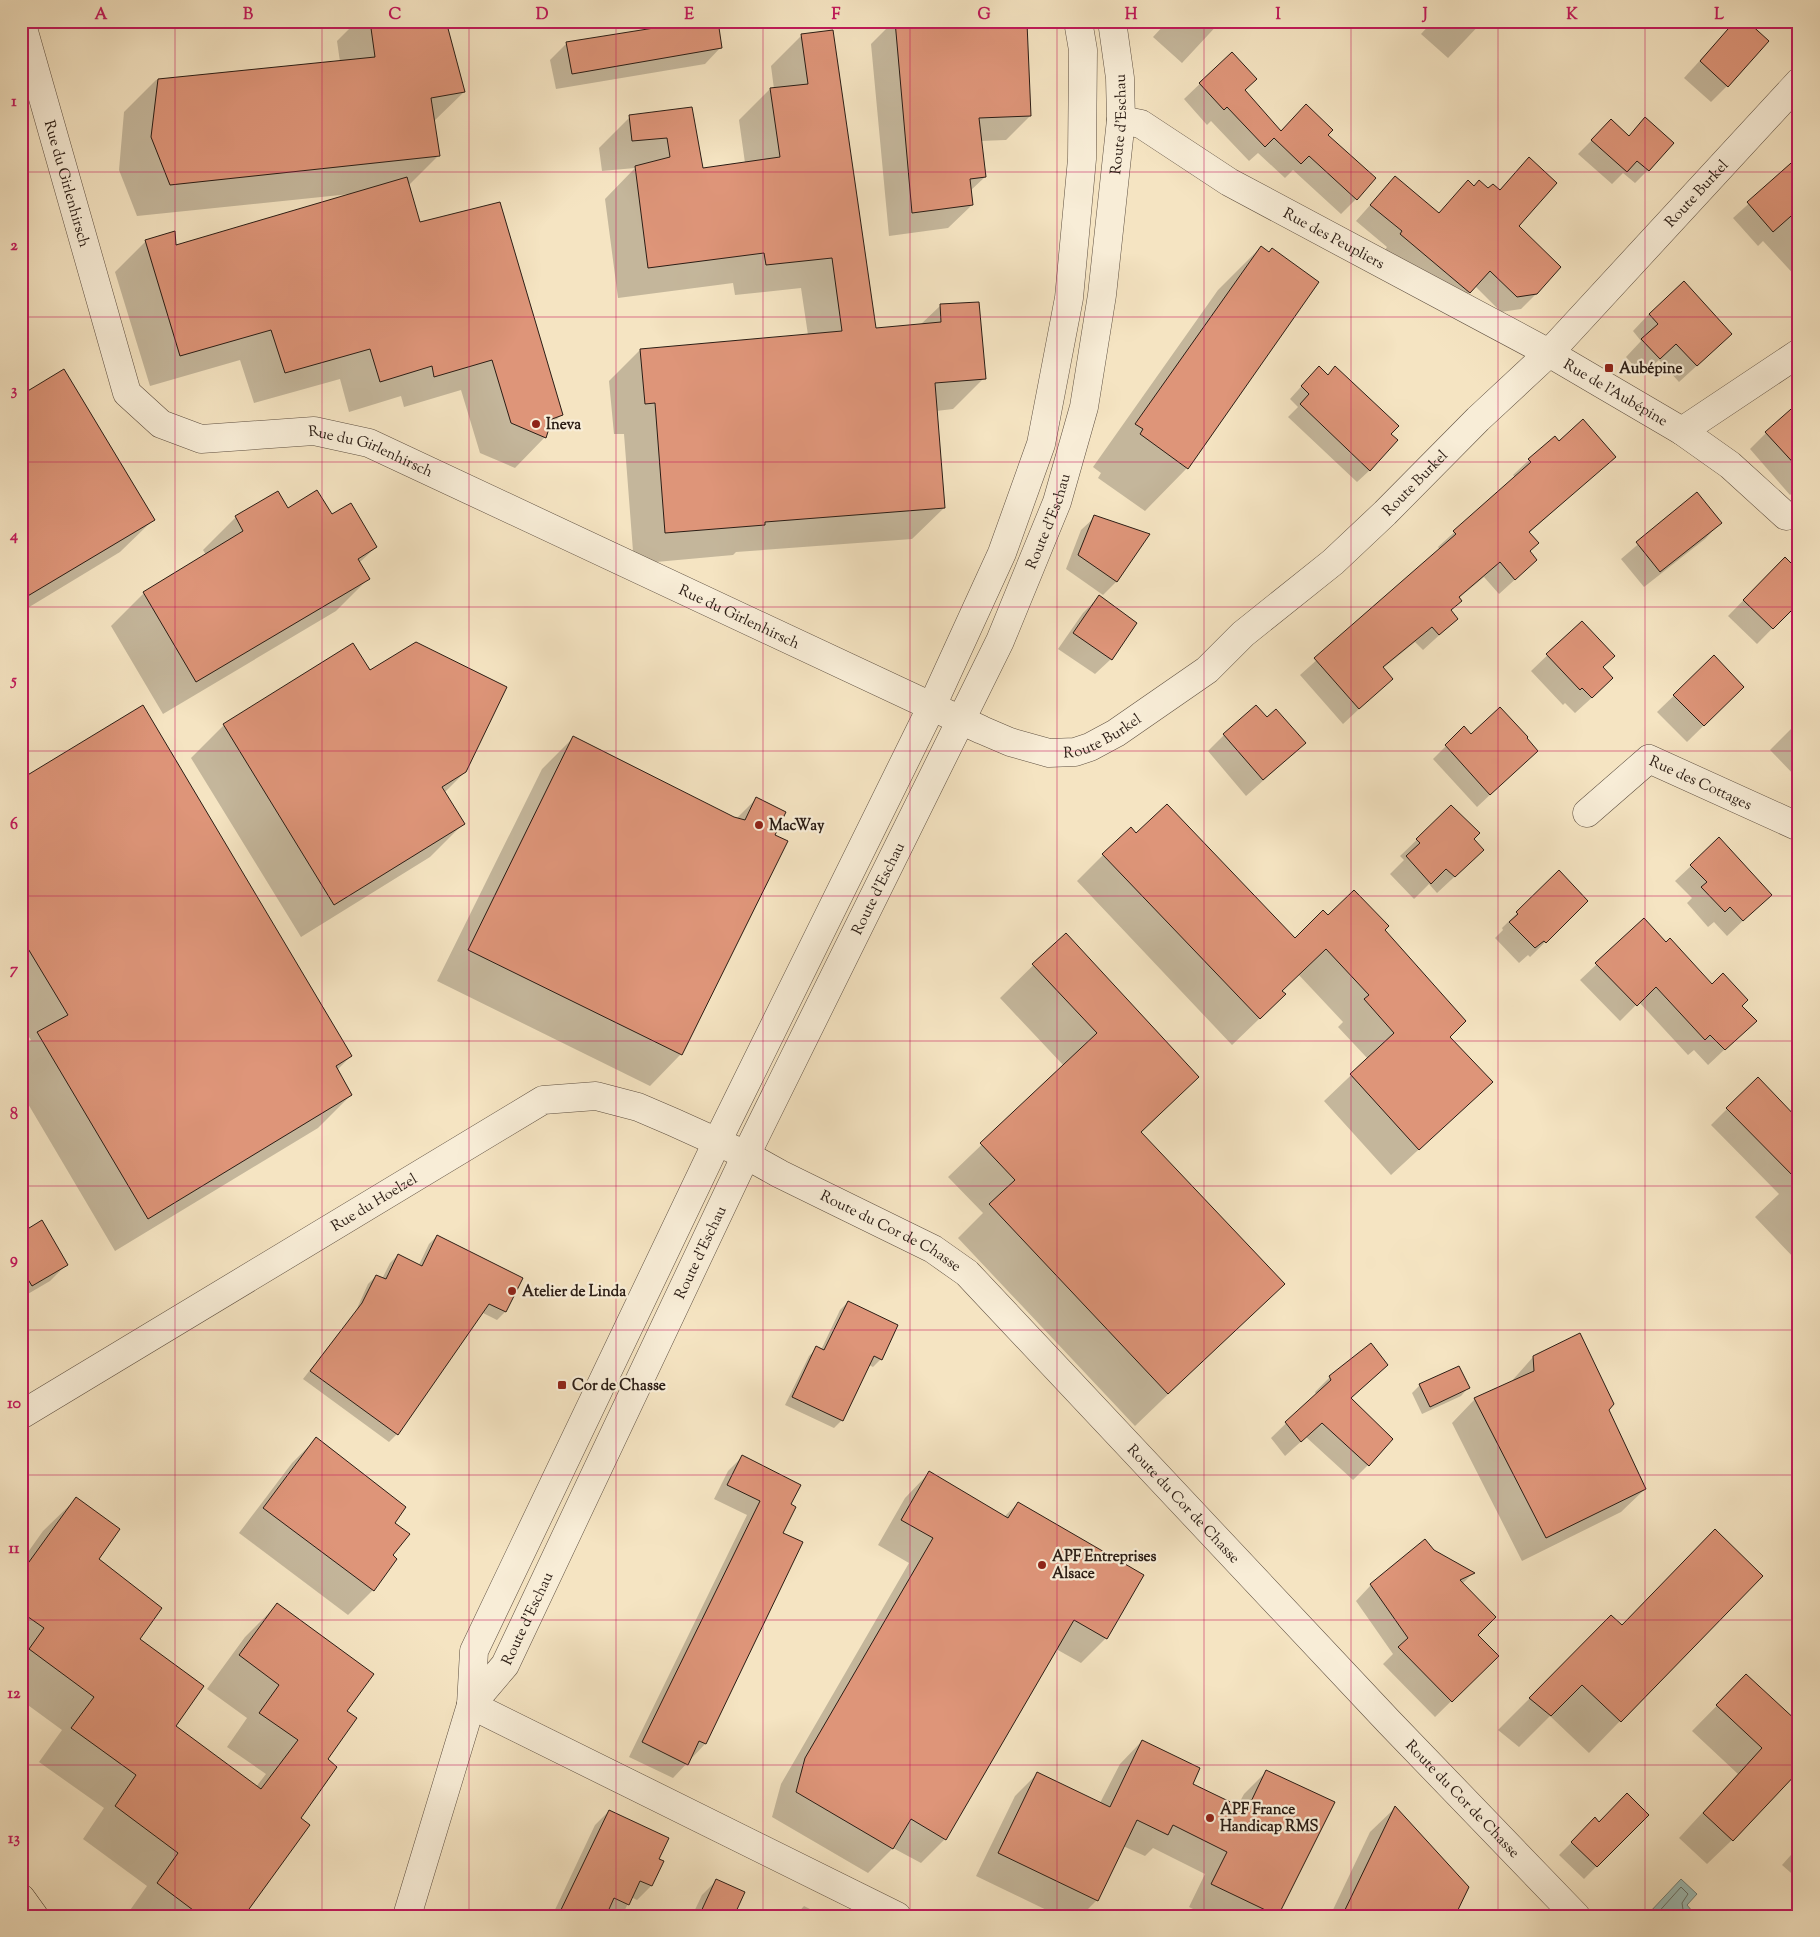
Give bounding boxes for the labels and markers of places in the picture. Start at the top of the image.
place label: Aubépine [1619,359,1683,380]
marker: Aubépine [1603,362,1615,374]
place label: Ineva [546,415,581,436]
marker: Ineva [530,418,542,430]
place label: MacWay [769,816,825,837]
marker: MacWay [753,819,765,831]
place label: Atelier de Linda [522,1282,626,1303]
marker: Atelier de Linda [506,1285,518,1297]
place label: Cor de Chasse [572,1376,666,1397]
marker: Cor de Chasse [556,1379,568,1391]
place label: APF Entreprises Alsace [1052,1547,1157,1585]
marker: APF Entreprises Alsace [1036,1559,1048,1571]
place label: APF France Handicap RMS [1220,1800,1319,1838]
marker: APF France Handicap RMS [1204,1812,1216,1824]

